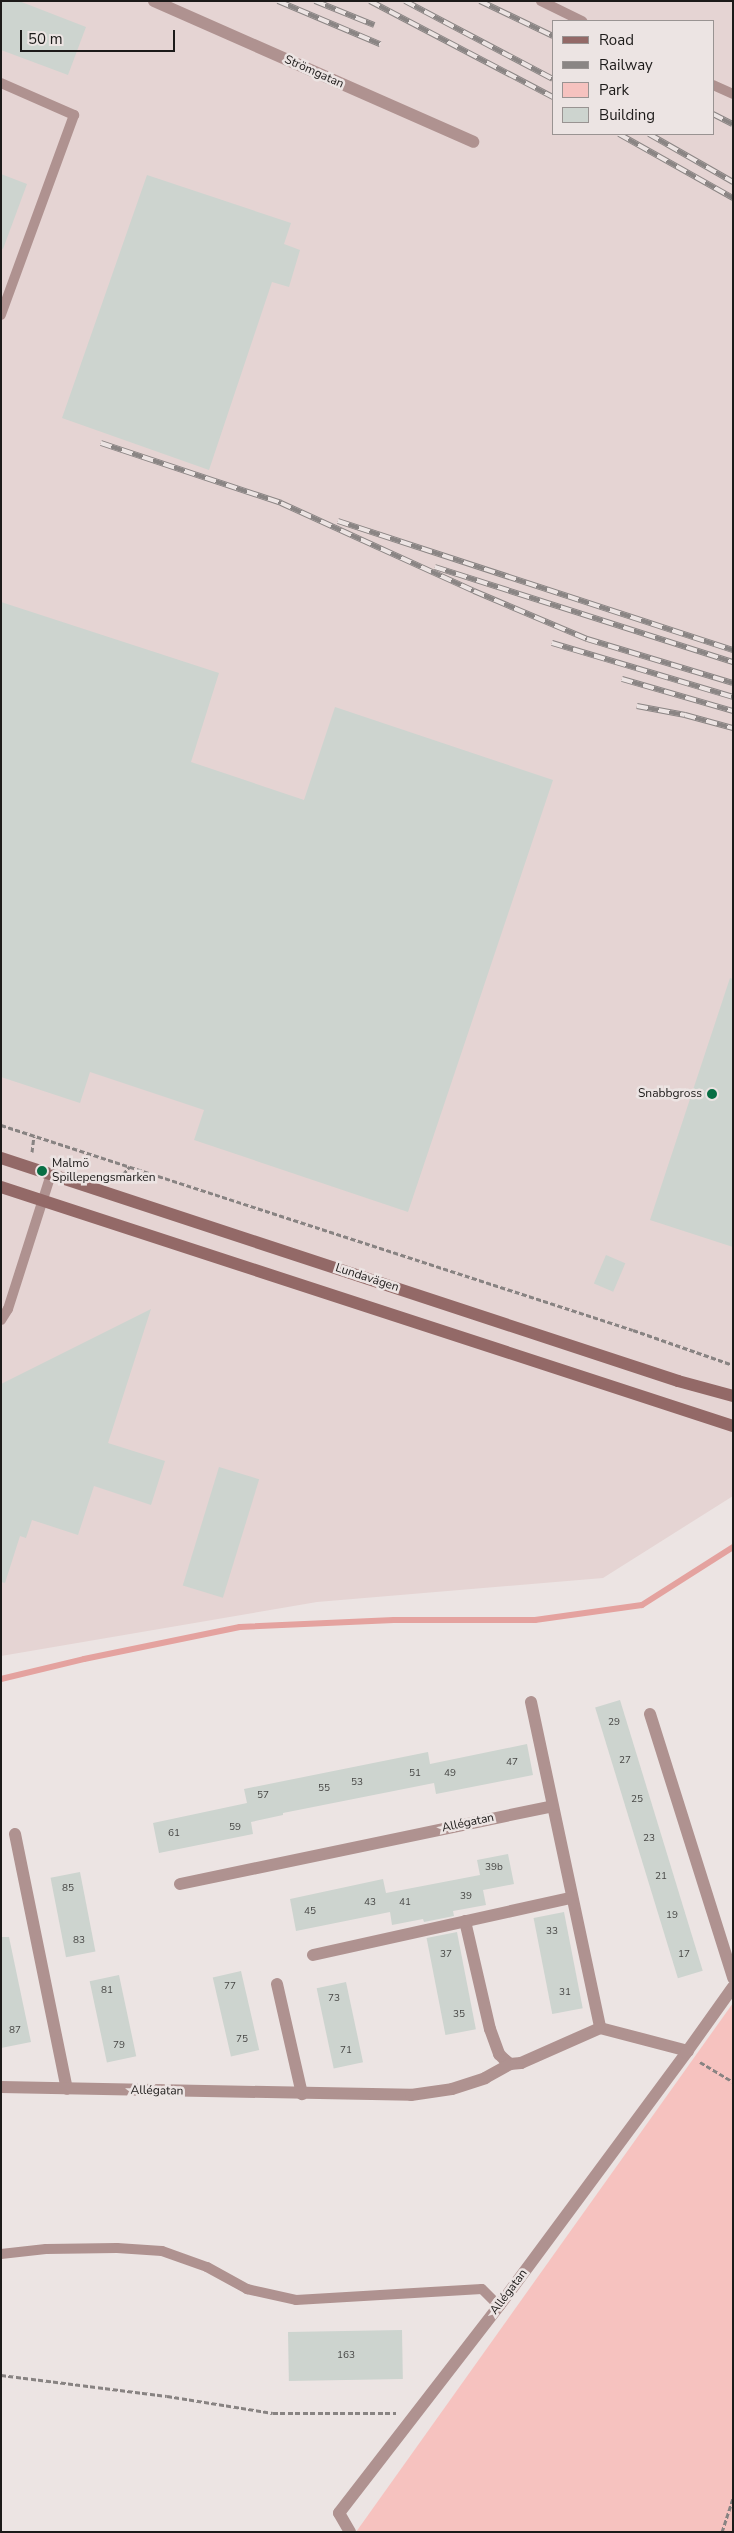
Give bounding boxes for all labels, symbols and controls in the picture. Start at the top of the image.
scale bar [22,20,178,52]
legend [552,20,714,135]
text: 50 m [28,29,63,49]
text: Road [599,30,634,50]
street label: Strömgatan [282,53,346,91]
text: Railway [599,55,653,75]
text: Park [599,80,629,100]
text: Building [599,105,655,125]
place label: Snabbgross [638,1087,702,1101]
marker: Snabbgross [706,1088,718,1100]
place label: Malmö Spillepengsmarken [52,1157,156,1185]
marker: Malmö Spillepengsmarken [36,1165,48,1177]
street label: Lundavägen [333,1261,401,1295]
house number: 29 [608,1717,620,1729]
house number: 27 [619,1755,631,1767]
house number: 47 [506,1757,518,1769]
house number: 51 [409,1768,421,1780]
house number: 49 [444,1768,456,1780]
house number: 53 [351,1777,363,1789]
house number: 55 [318,1783,330,1795]
house number: 57 [257,1790,269,1802]
house number: 25 [631,1794,643,1806]
street label: Allégatan [441,1810,495,1836]
house number: 59 [229,1822,241,1834]
house number: 61 [168,1828,180,1840]
house number: 23 [643,1833,655,1845]
house number: 39b [485,1862,503,1874]
house number: 21 [655,1871,667,1883]
house number: 85 [62,1883,74,1895]
house number: 39 [460,1891,472,1903]
house number: 43 [364,1897,376,1909]
house number: 41 [399,1897,411,1909]
house number: 45 [304,1906,316,1918]
house number: 19 [666,1910,678,1922]
house number: 33 [546,1926,558,1938]
house number: 83 [73,1935,85,1947]
house number: 37 [440,1949,452,1961]
house number: 17 [678,1949,690,1961]
house number: 77 [224,1981,236,1993]
house number: 81 [101,1985,113,1997]
house number: 31 [559,1987,571,1999]
house number: 73 [328,1993,340,2005]
house number: 35 [453,2009,465,2021]
house number: 87 [9,2025,21,2037]
house number: 75 [236,2034,248,2046]
house number: 79 [113,2040,125,2052]
house number: 71 [340,2045,352,2057]
street label: Allégatan [130,2083,184,2099]
street label: Allégatan [487,2267,531,2317]
house number: 163 [337,2350,355,2362]

